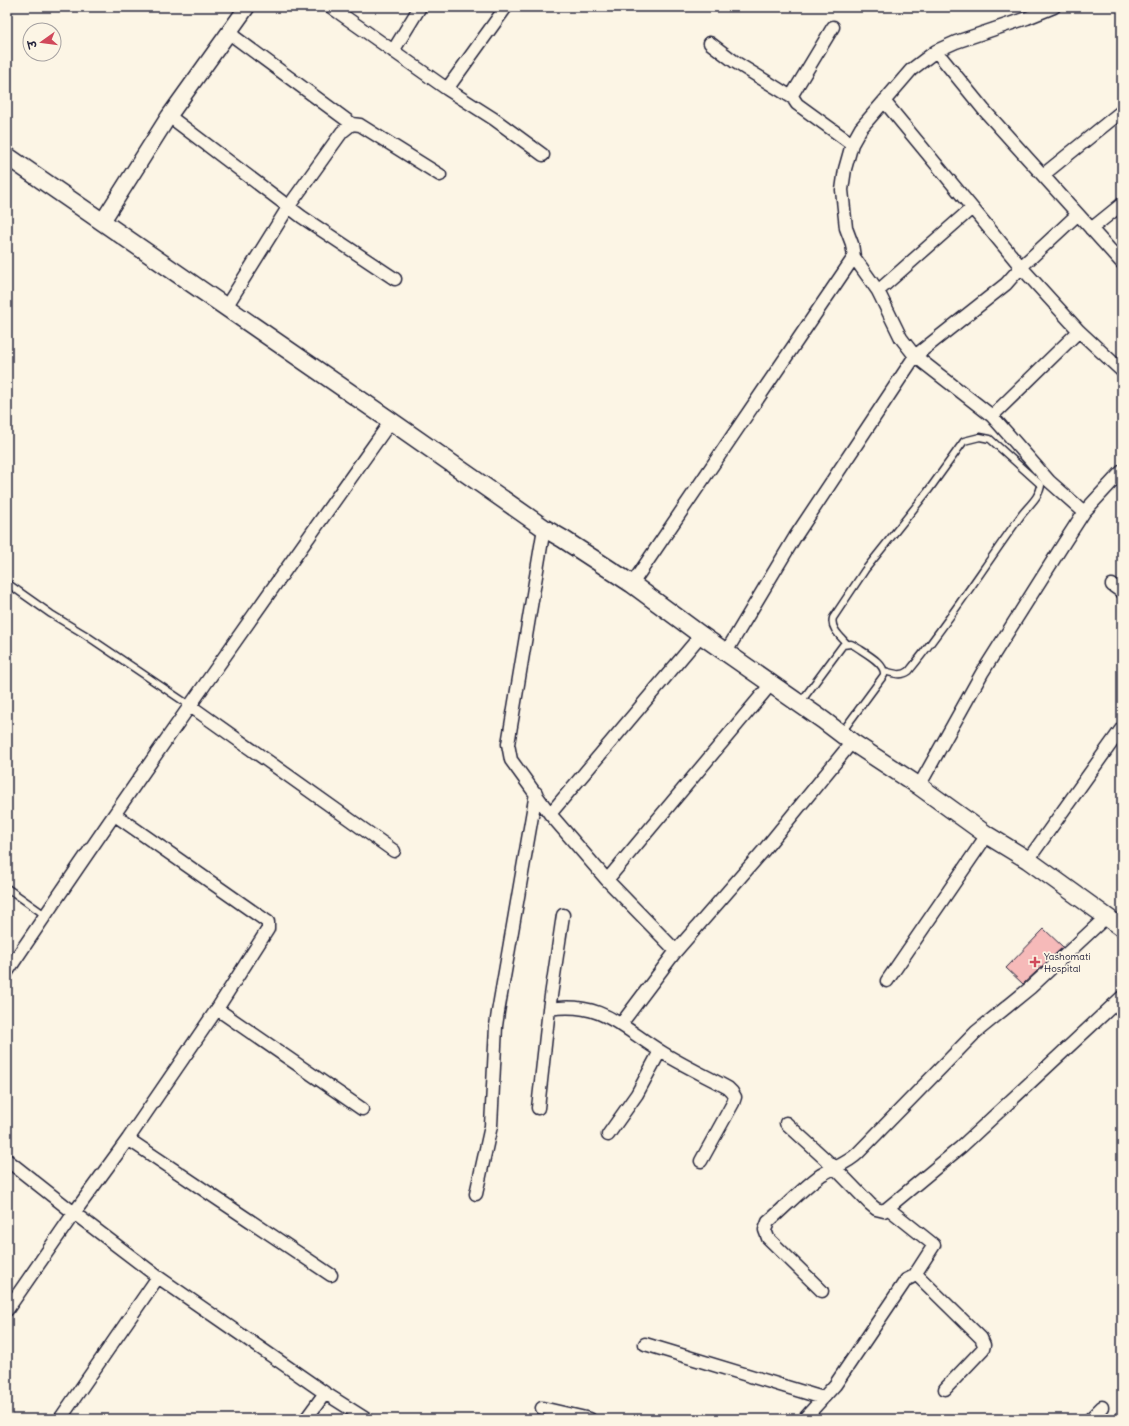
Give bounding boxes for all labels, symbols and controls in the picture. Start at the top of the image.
north arrow [22,22,62,62]
text: उ [24,38,40,51]
place label: Yashomati Hospital [1044,950,1091,975]
marker: Yashomati Hospital [1029,956,1041,968]

